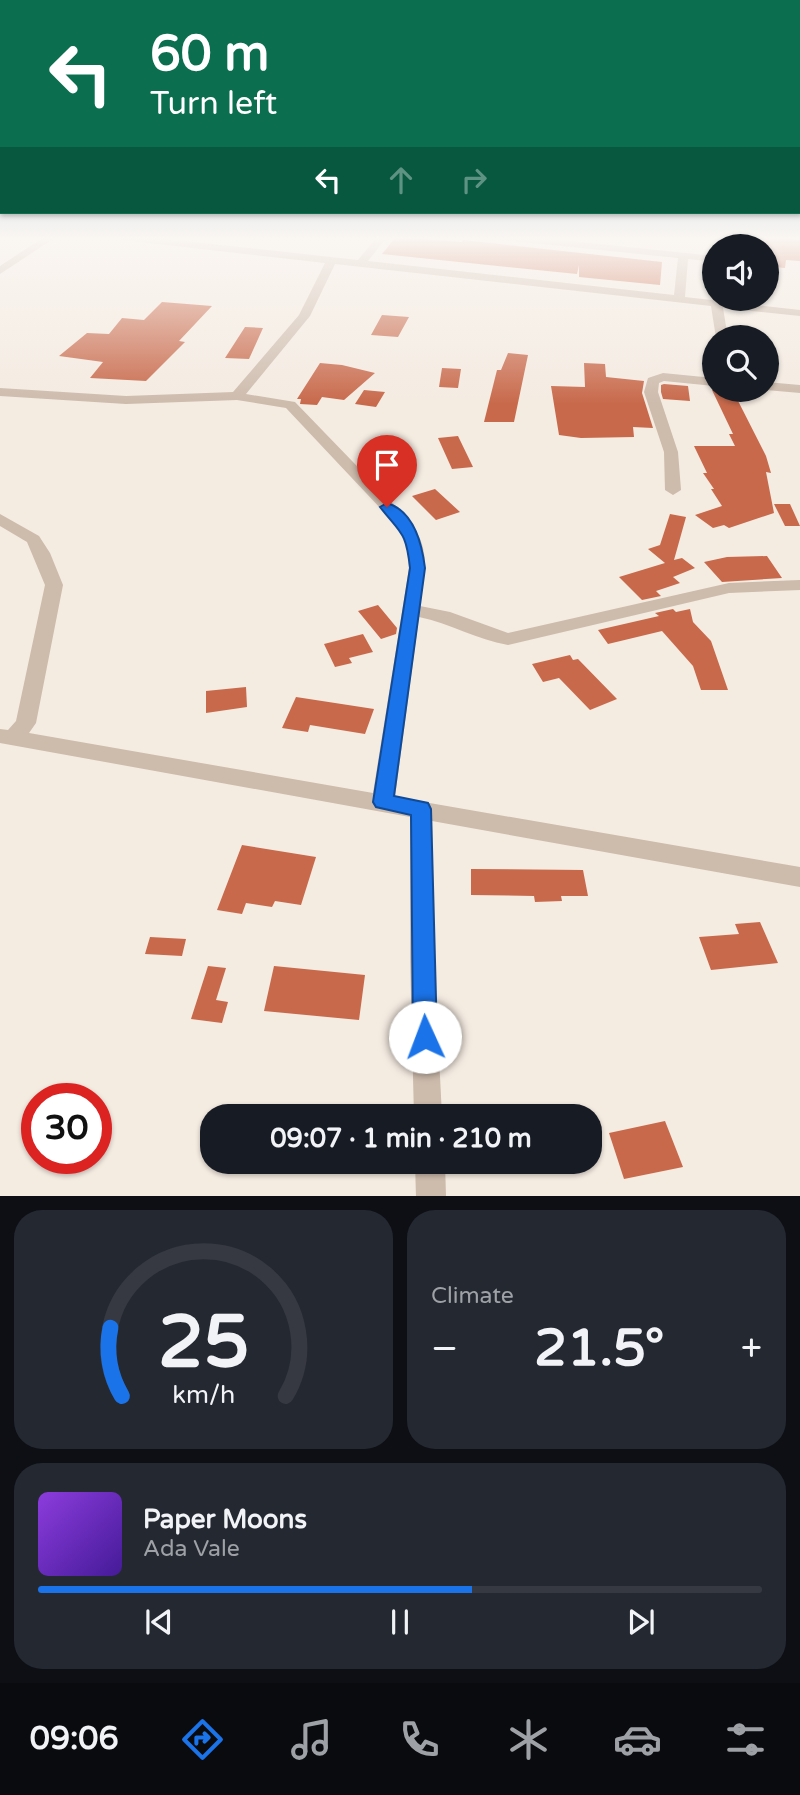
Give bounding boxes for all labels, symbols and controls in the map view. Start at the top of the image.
text: 60 m [150,25,269,84]
icon: left [35,28,126,119]
text: Turn left [150,85,277,123]
icon: left [309,161,347,199]
icon: ahead [382,161,420,199]
icon: right [455,161,493,199]
map controls [702,234,779,402]
button: sound [702,234,779,311]
button: search [702,325,779,402]
pin [357,435,417,507]
icon: arrive [368,446,406,484]
position arrow [388,1000,462,1074]
speed limit sign: 30 [21,1083,112,1174]
text: 09:07 · 1 min · 210 m [270,1123,532,1154]
text: Climate [431,1282,514,1310]
text: 25 [158,1299,249,1387]
text: 21.5° [534,1317,664,1380]
text: − [431,1326,458,1372]
text: + [741,1326,762,1372]
text: km/h [172,1379,235,1409]
text: Paper Moons [143,1504,307,1535]
text: Ada Vale [143,1535,240,1563]
icon: previous [140,1603,178,1641]
icon: pause [381,1603,419,1641]
icon: next [622,1603,660,1641]
icon: directions [178,1715,227,1764]
icon: music [287,1715,336,1764]
icon: phone [395,1715,444,1764]
icon: climate [504,1715,553,1764]
icon: car [613,1715,662,1764]
icon: filters [721,1715,770,1764]
text: 09:06 [30,1720,119,1758]

